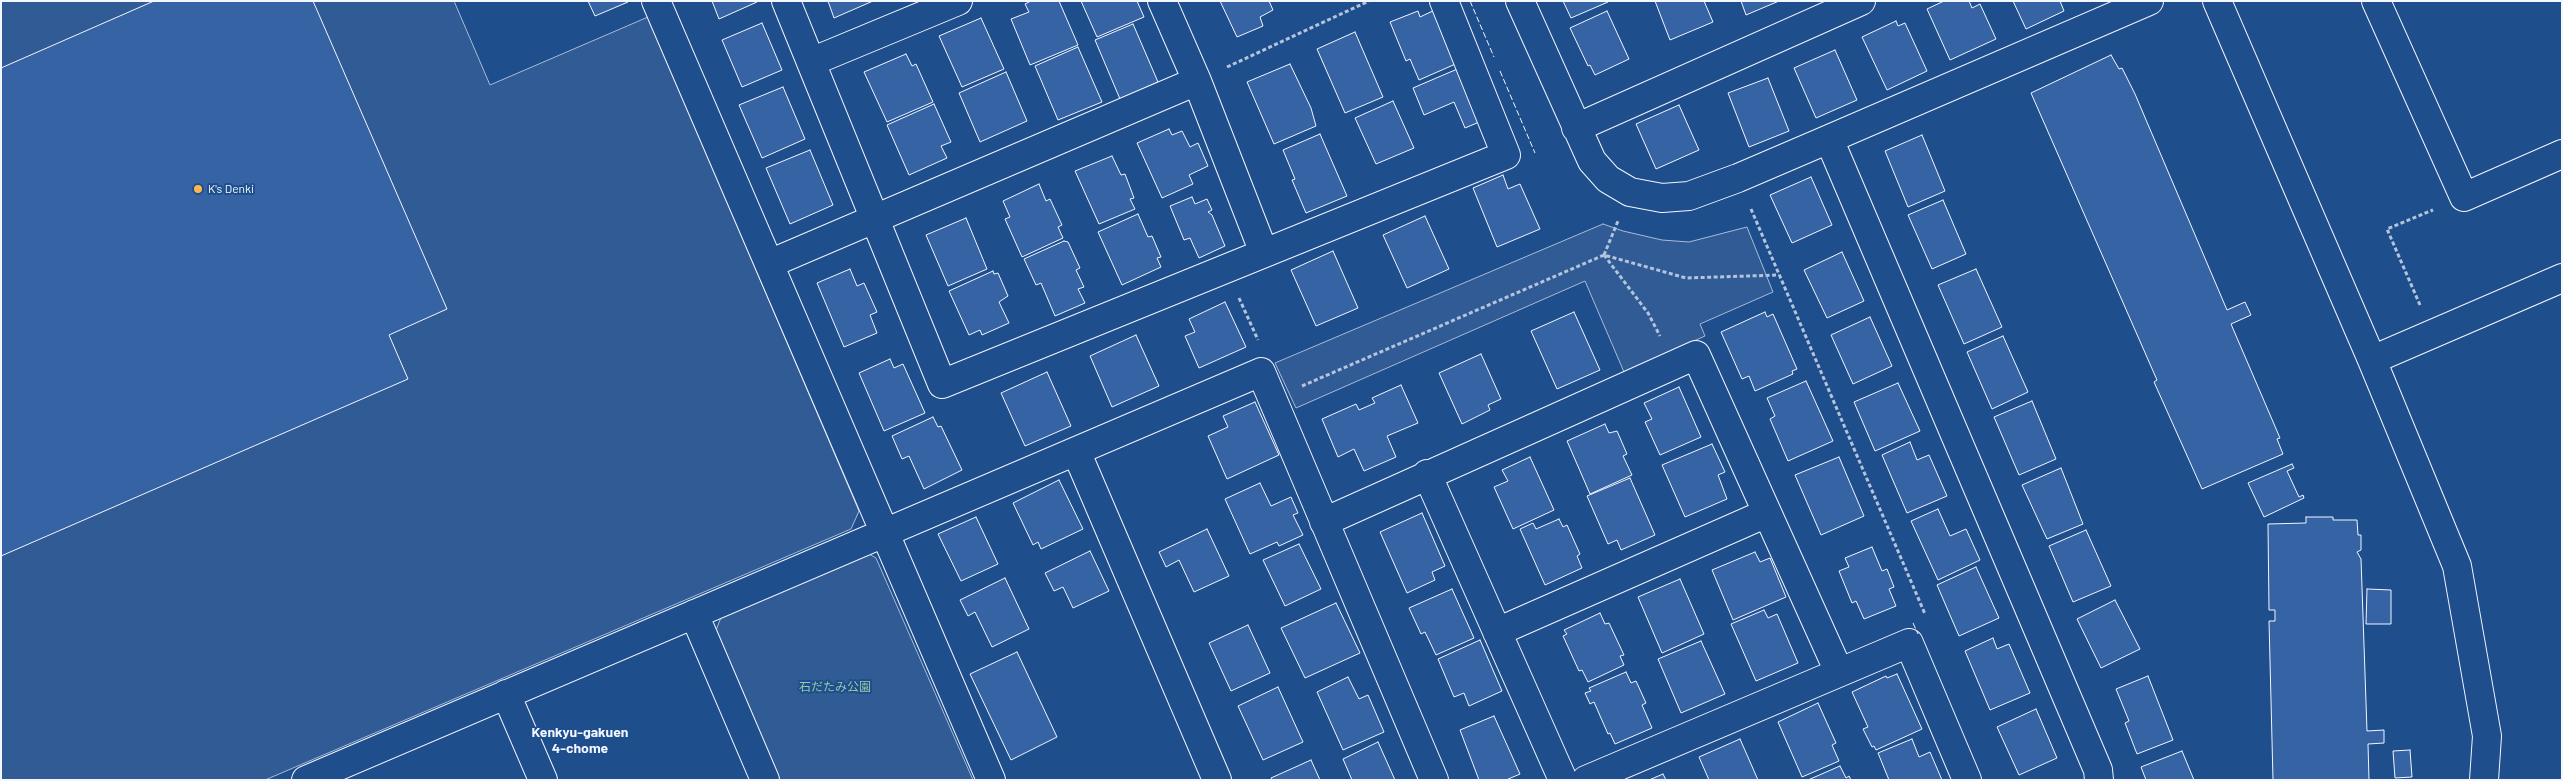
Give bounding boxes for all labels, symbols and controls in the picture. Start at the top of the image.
place label: K's Denki [208,182,254,196]
marker: K's Denki [192,183,204,195]
park label: 石だたみ公園 [799,680,871,694]
district label: Kenkyu-gakuen 4-chome [532,724,628,756]

